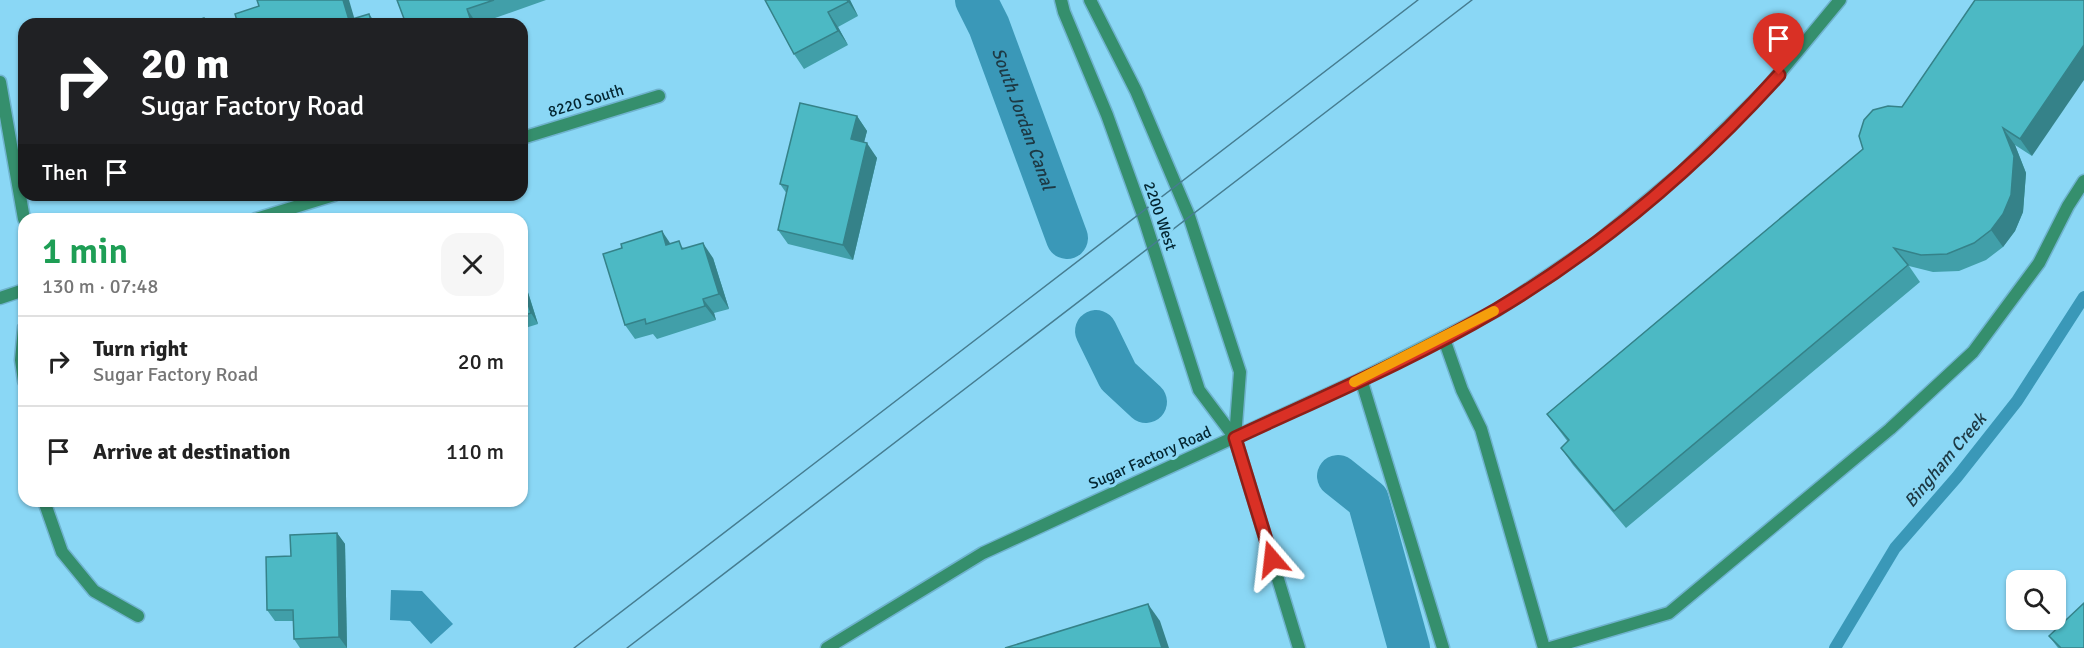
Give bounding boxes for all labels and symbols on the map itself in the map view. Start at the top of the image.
pin [1753,13,1804,75]
water label: South Jordan Canal [987,45,1060,195]
street label: 8220 South [546,80,626,122]
street label: 2200 West [1139,179,1181,254]
water label: Bingham Creek [1899,407,1992,512]
street label: Sugar Factory Road [1085,422,1215,494]
position arrow [1240,527,1304,591]

